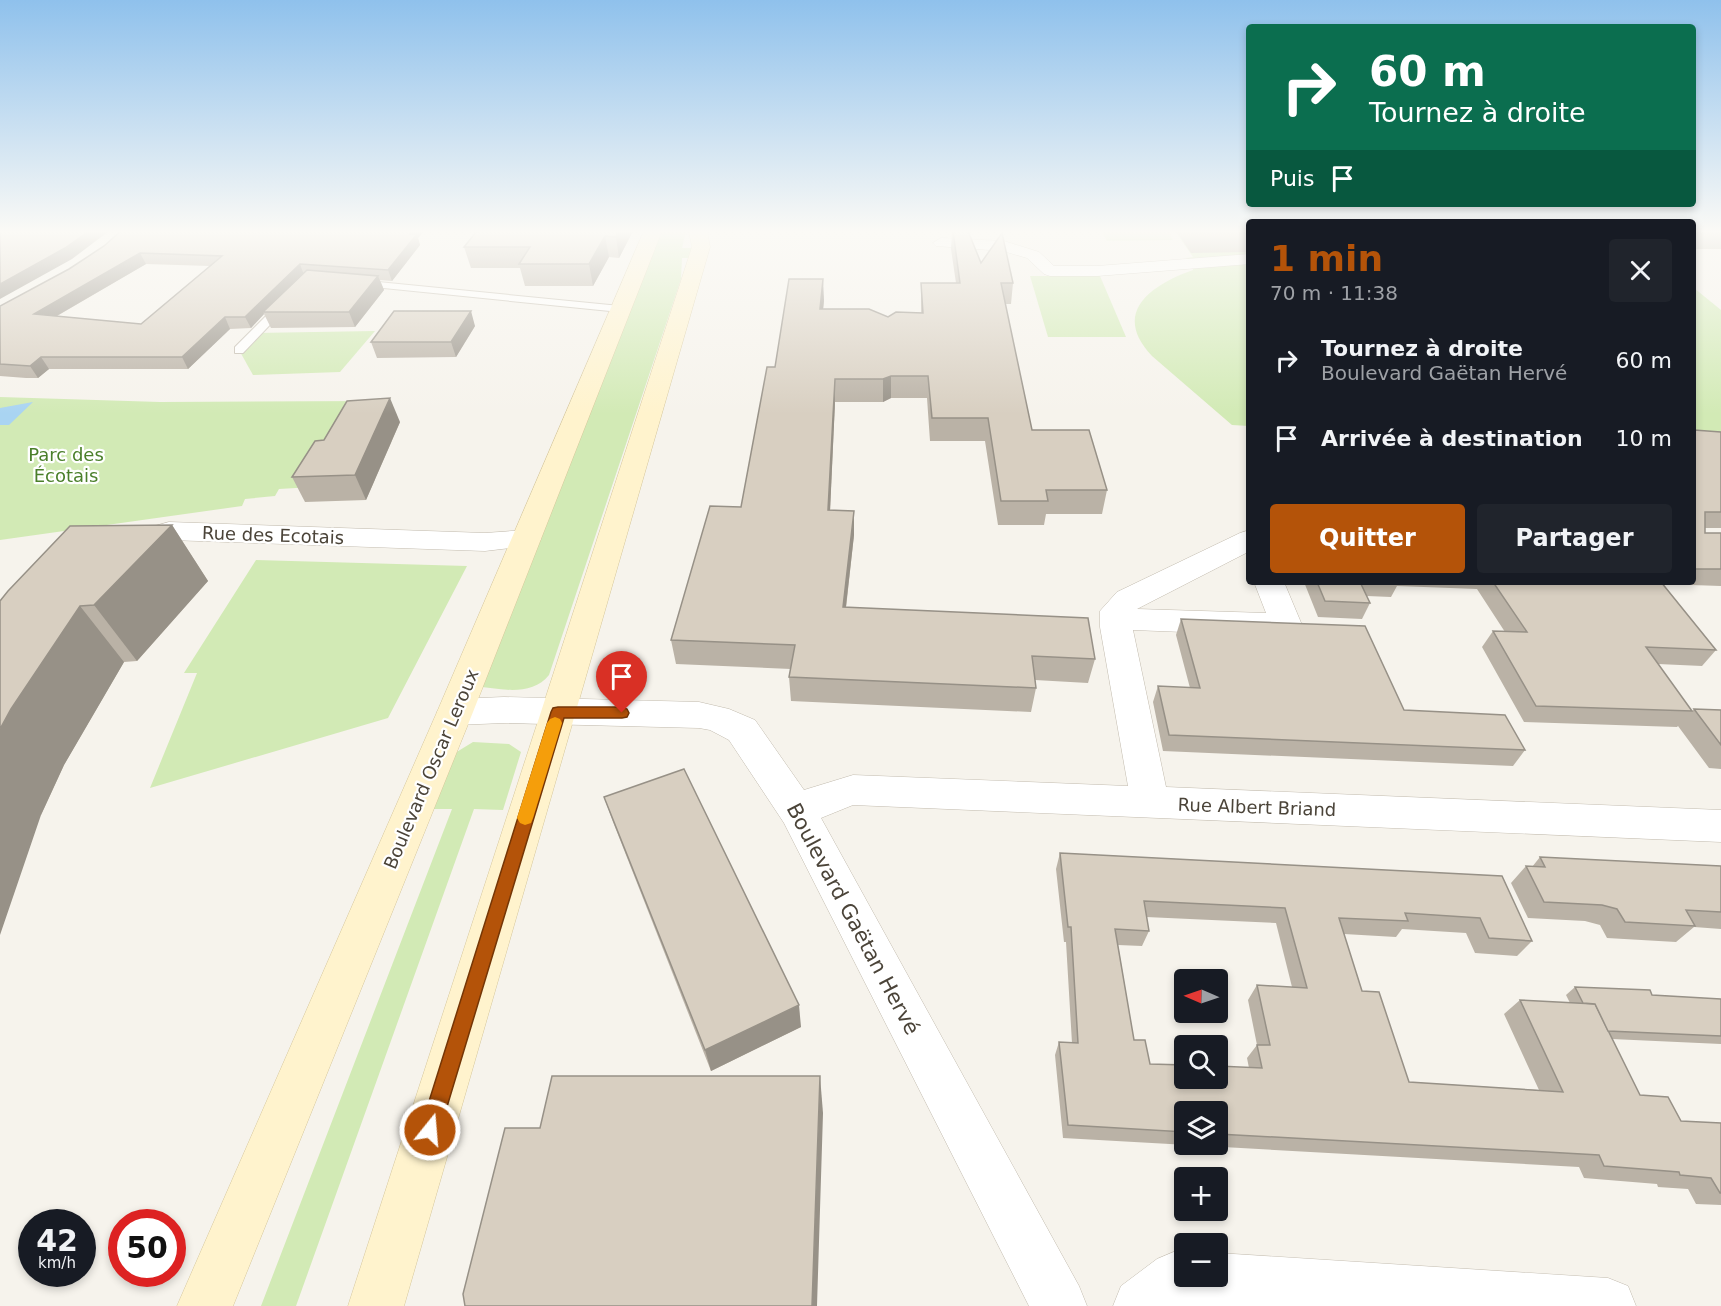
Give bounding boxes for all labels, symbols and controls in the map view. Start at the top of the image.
text: 60 m [1369,47,1486,96]
icon: right [1270,48,1348,126]
text: Tournez à droite [1369,97,1586,128]
icon: arrive [1326,162,1359,195]
text: Puis [1270,166,1314,191]
text: 1 min [1270,238,1383,279]
button: close [1609,239,1672,302]
text: 70 m · 11:38 [1270,281,1398,305]
text: Tournez à droite [1321,336,1523,361]
icon: right [1270,344,1303,377]
text: 60 m [1616,348,1672,373]
text: Boulevard Gaëtan Hervé [1321,361,1567,385]
icon: arrive [1270,422,1303,455]
text: Arrivée à destination [1321,426,1583,451]
text: 10 m [1616,426,1672,451]
park label: Parc des Écotais [28,444,104,486]
button: Quitter [1270,504,1465,573]
button: Partager [1477,504,1672,573]
street label: Rue des Ecotais [202,522,344,548]
pin [596,651,647,713]
icon: arrive [605,660,638,693]
street label: Boulevard Oscar Leroux [379,666,483,872]
street label: Rue Albert Briand [1177,794,1337,820]
street label: Boulevard Gaëtan Hervé [782,799,924,1039]
north arrow [1174,969,1228,1023]
map controls [1174,969,1228,1287]
button: search [1174,1035,1228,1089]
position arrow [398,1098,462,1162]
button: layers [1174,1101,1228,1155]
button: + [1174,1167,1228,1221]
speed limit sign: 50 [108,1209,186,1287]
text: 42 [36,1223,78,1258]
button: − [1174,1233,1228,1287]
text: km/h [38,1254,76,1272]

